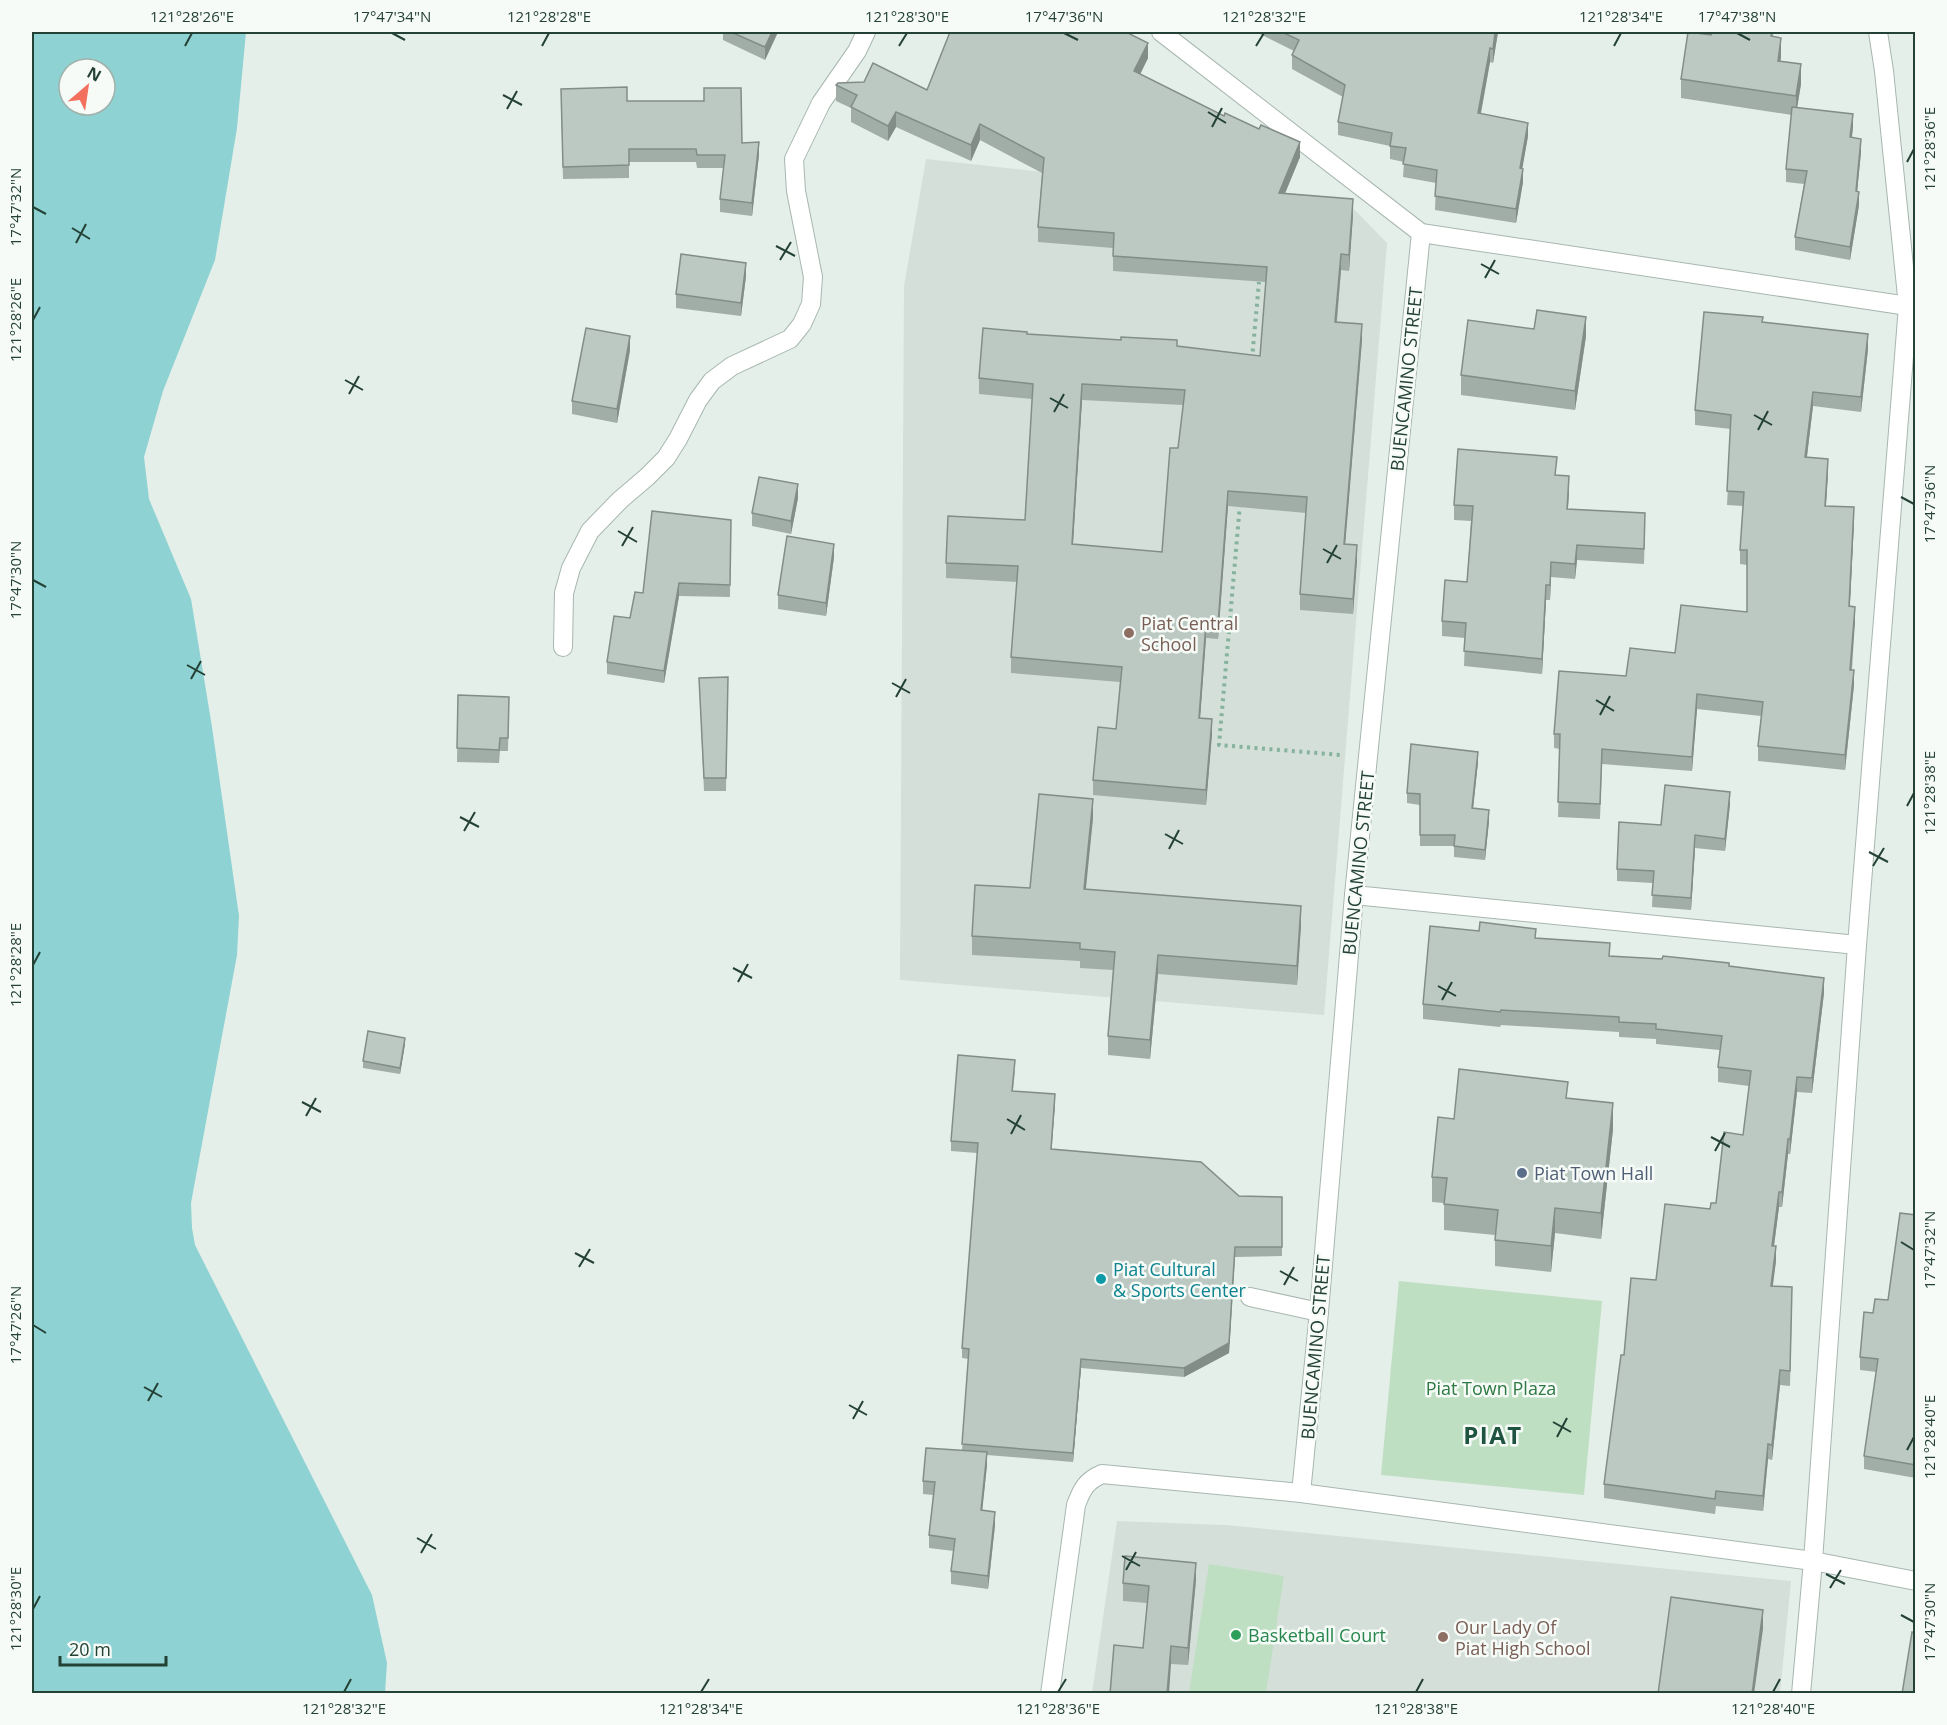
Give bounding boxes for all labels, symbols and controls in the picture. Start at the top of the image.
text: 121°28'26"E [150,6,234,26]
text: 17°47'34"N [353,6,431,26]
text: 121°28'28"E [507,6,591,26]
text: 121°28'30"E [865,6,949,26]
text: 17°47'36"N [1025,6,1103,26]
text: 121°28'32"E [1222,6,1306,26]
text: 121°28'34"E [1579,6,1663,26]
text: 17°47'38"N [1698,6,1776,26]
north arrow [57,57,117,117]
text: N [83,61,105,87]
text: 121°28'36"E [1919,107,1939,191]
text: 17°47'32"N [5,168,25,246]
text: 121°28'26"E [5,278,25,362]
street label: BUENCAMINO STREET [1384,286,1428,472]
text: 17°47'36"N [1919,465,1939,543]
text: 17°47'30"N [5,541,25,619]
place label: Piat Central School [1141,611,1238,656]
marker: Piat Central School [1122,626,1136,640]
text: 121°28'38"E [1919,751,1939,835]
street label: BUENCAMINO STREET [1336,770,1380,956]
text: 121°28'28"E [5,923,25,1007]
place label: Piat Town Hall [1534,1161,1653,1185]
marker: Piat Town Hall [1515,1166,1529,1180]
text: 17°47'32"N [1919,1211,1939,1289]
street label: BUENCAMINO STREET [1295,1254,1335,1440]
place label: Piat Cultural & Sports Center [1113,1257,1247,1302]
marker: Piat Cultural & Sports Center [1094,1272,1108,1286]
text: 17°47'26"N [5,1286,25,1364]
park label: Piat Town Plaza [1426,1376,1556,1400]
text: 121°28'40"E [1919,1395,1939,1479]
district label: PIAT [1463,1418,1523,1451]
text: 121°28'30"E [5,1567,25,1651]
text: 17°47'30"N [1919,1583,1939,1661]
place label: Our Lady Of Piat High School [1455,1615,1591,1660]
place label: Basketball Court [1248,1623,1386,1647]
marker: Basketball Court [1229,1628,1243,1642]
scale bar [60,1629,166,1667]
marker: Our Lady Of Piat High School [1436,1630,1450,1644]
text: 20 m [69,1637,111,1661]
text: 121°28'32"E [302,1698,386,1718]
text: 121°28'34"E [659,1698,743,1718]
text: 121°28'36"E [1016,1698,1100,1718]
text: 121°28'38"E [1374,1698,1458,1718]
text: 121°28'40"E [1731,1698,1815,1718]

